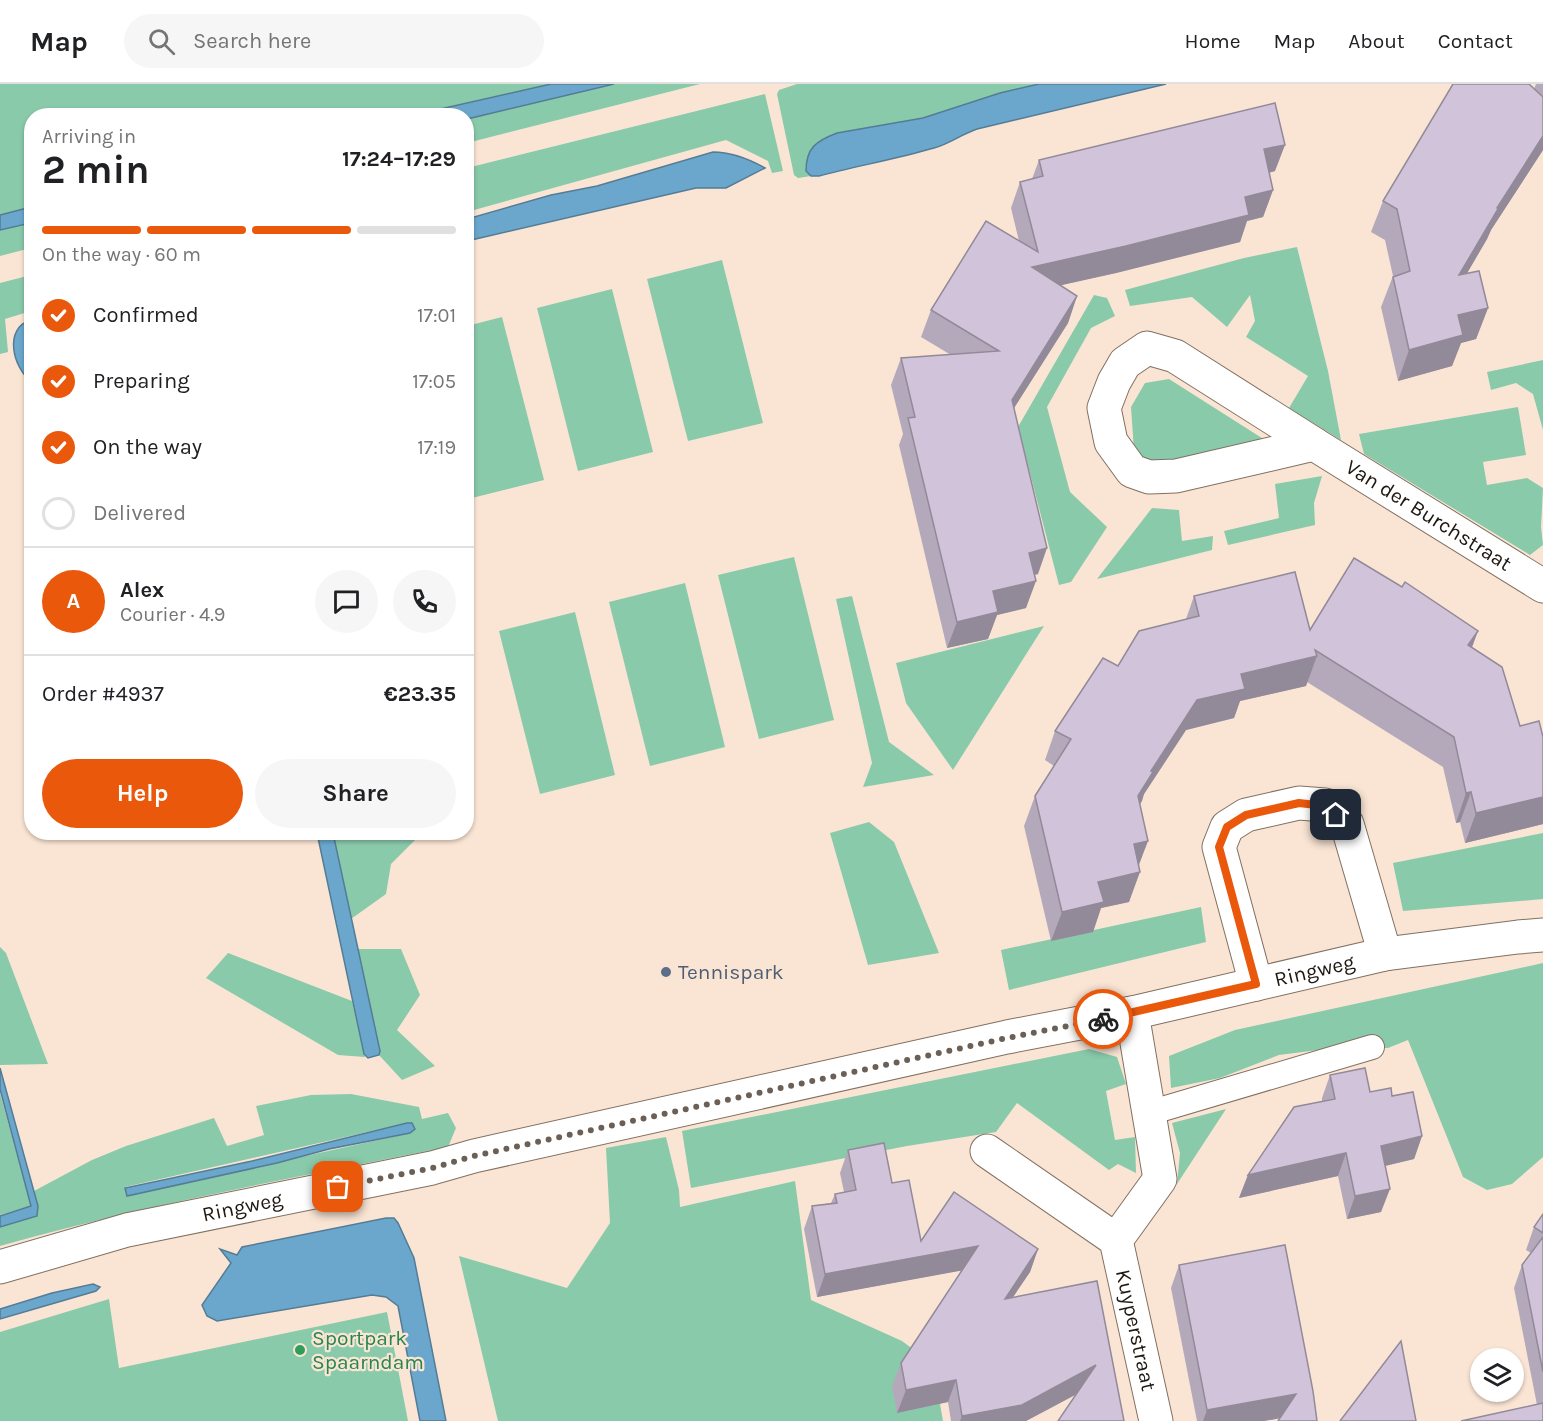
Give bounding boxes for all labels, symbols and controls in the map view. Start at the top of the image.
search box [124,14,544,68]
text: Map [30,25,88,58]
icon: search [145,25,178,58]
text: Search here [193,28,311,54]
text: Home [1185,29,1241,53]
text: Map [1274,29,1315,53]
text: About [1348,29,1405,53]
text: Contact [1438,29,1513,53]
text: Arriving in [42,125,136,148]
text: 17:24–17:29 [342,146,456,172]
text: 2 min [42,147,150,193]
text: On the way · 60 m [42,243,201,266]
icon: check [42,299,75,332]
text: Confirmed [93,302,199,328]
text: 17:01 [417,304,456,327]
icon: check [42,365,75,398]
text: Preparing [93,368,190,394]
text: 17:05 [412,370,456,393]
icon: check [42,431,75,464]
text: On the way [93,434,202,460]
text: 17:19 [417,436,456,459]
street label: Van der Burchstraat [1341,455,1516,576]
text: Delivered [93,500,186,526]
button: chat [315,570,378,633]
button: phone [393,570,456,633]
text: Alex [120,577,164,603]
text: A [67,588,80,614]
text: Courier · 4.9 [120,603,225,626]
text: Order #4937 [42,681,164,707]
text: €23.35 [384,681,456,707]
button: Help [42,759,243,828]
button: Share [255,759,456,828]
pin [1310,789,1361,840]
icon: home [1319,798,1352,831]
street label: Ringweg [1272,949,1357,991]
place label: Tennispark [678,960,784,984]
marker: Tennispark [659,965,673,979]
courier [1073,989,1133,1049]
icon: bike [1087,1003,1120,1036]
pin [312,1161,363,1212]
icon: bag [321,1170,354,1203]
street label: Ringweg [200,1187,285,1226]
street label: Kuyperstraat [1111,1267,1161,1393]
place label: Sportpark Spaarndam [312,1326,424,1374]
marker: Sportpark Spaarndam [293,1343,307,1357]
map controls [1470,1348,1524,1402]
button: layers [1470,1348,1524,1402]

